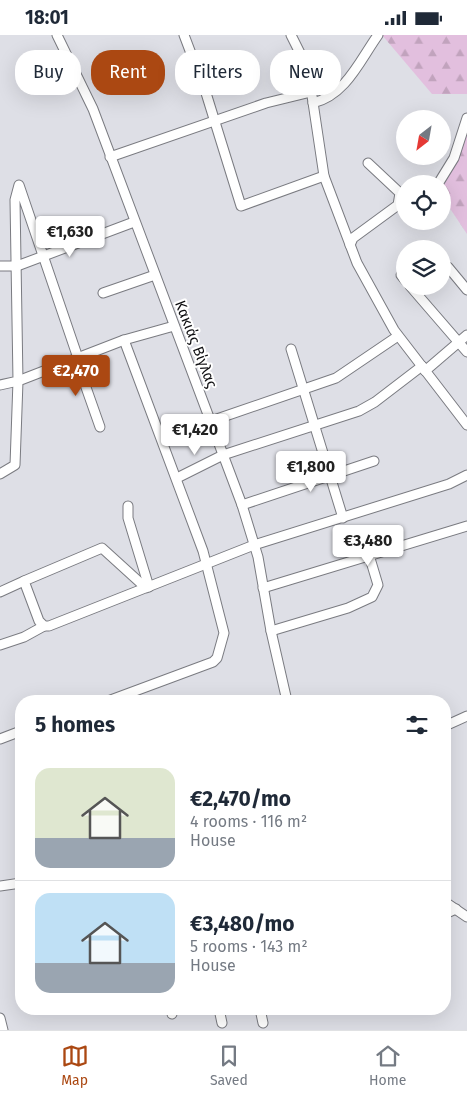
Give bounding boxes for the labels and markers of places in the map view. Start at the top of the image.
pin: €1,630 [29,215,111,258]
pin: €2,470 [35,355,117,397]
pin: €1,420 [154,413,236,456]
pin: €1,800 [270,451,352,493]
pin: €3,480 [327,525,409,567]

